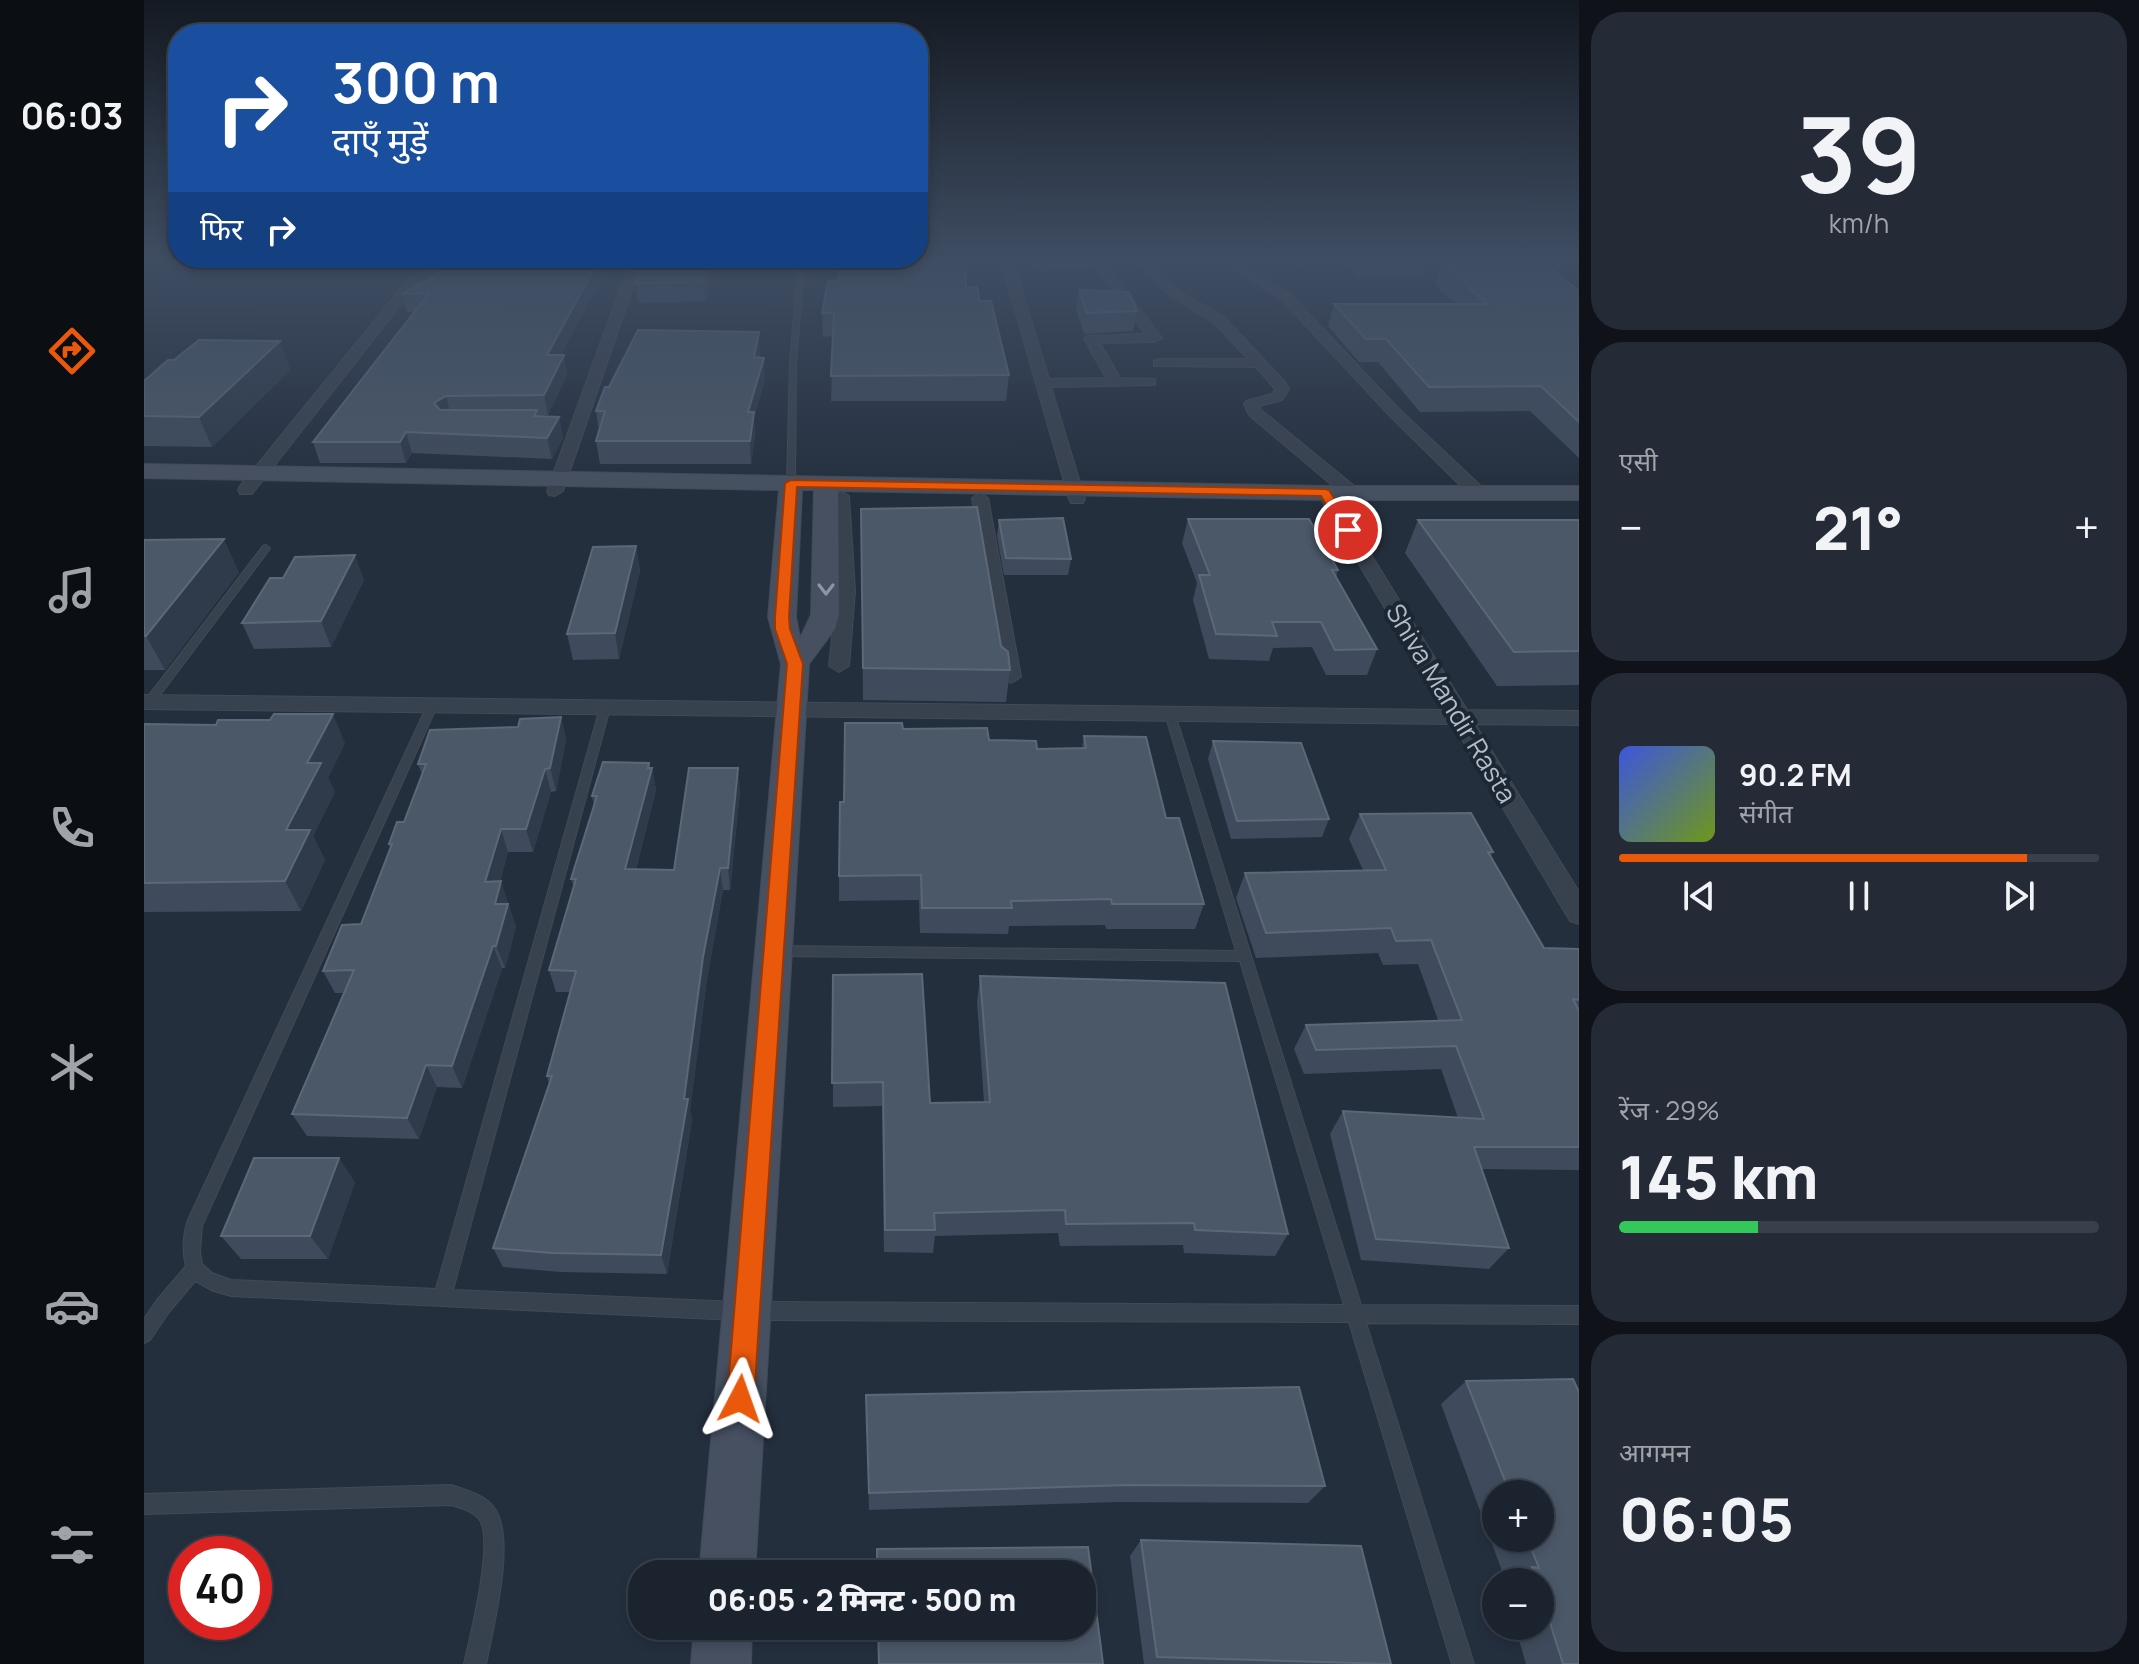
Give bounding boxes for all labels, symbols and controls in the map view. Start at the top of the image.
text: 300 m [332,43,500,120]
icon: right [200,56,304,160]
text: 39 [1796,82,1922,224]
text: 06:03 [20,91,124,140]
text: दाएँ मुड़ें [332,116,428,165]
text: km/h [1829,205,1889,241]
text: फिर [200,208,243,249]
icon: right [259,208,303,252]
icon: directions [44,323,100,379]
text: एसी [1619,443,1658,479]
text: 21° [1813,486,1903,568]
pin [1314,496,1382,564]
text: − [1619,497,1643,557]
text: + [2074,497,2099,557]
icon: arrive [1326,508,1370,552]
icon: music [44,562,100,618]
one-way arrow [817,583,834,596]
street label: Shiva Mandir Rasta [1378,597,1526,809]
text: 90.2 FM [1739,754,1852,795]
text: संगीत [1739,795,1793,831]
icon: phone [44,800,100,856]
icon: previous [1677,874,1721,918]
icon: pause [1837,874,1881,918]
icon: next [1997,874,2041,918]
icon: climate [44,1039,100,1095]
text: रेंज · 29% [1619,1092,1720,1128]
text: 145 km [1619,1135,1819,1217]
icon: car [44,1278,100,1334]
position arrow [698,1357,782,1441]
text: आगमन [1619,1434,1690,1470]
text: 06:05 [1619,1477,1794,1559]
map controls [1482,1480,1554,1640]
button: + [1482,1480,1554,1552]
icon: filters [44,1517,100,1573]
speed limit sign: 40 [168,1536,272,1640]
button: − [1482,1568,1554,1640]
text: 06:05 · 2 मिनट · 500 m [708,1579,1016,1620]

